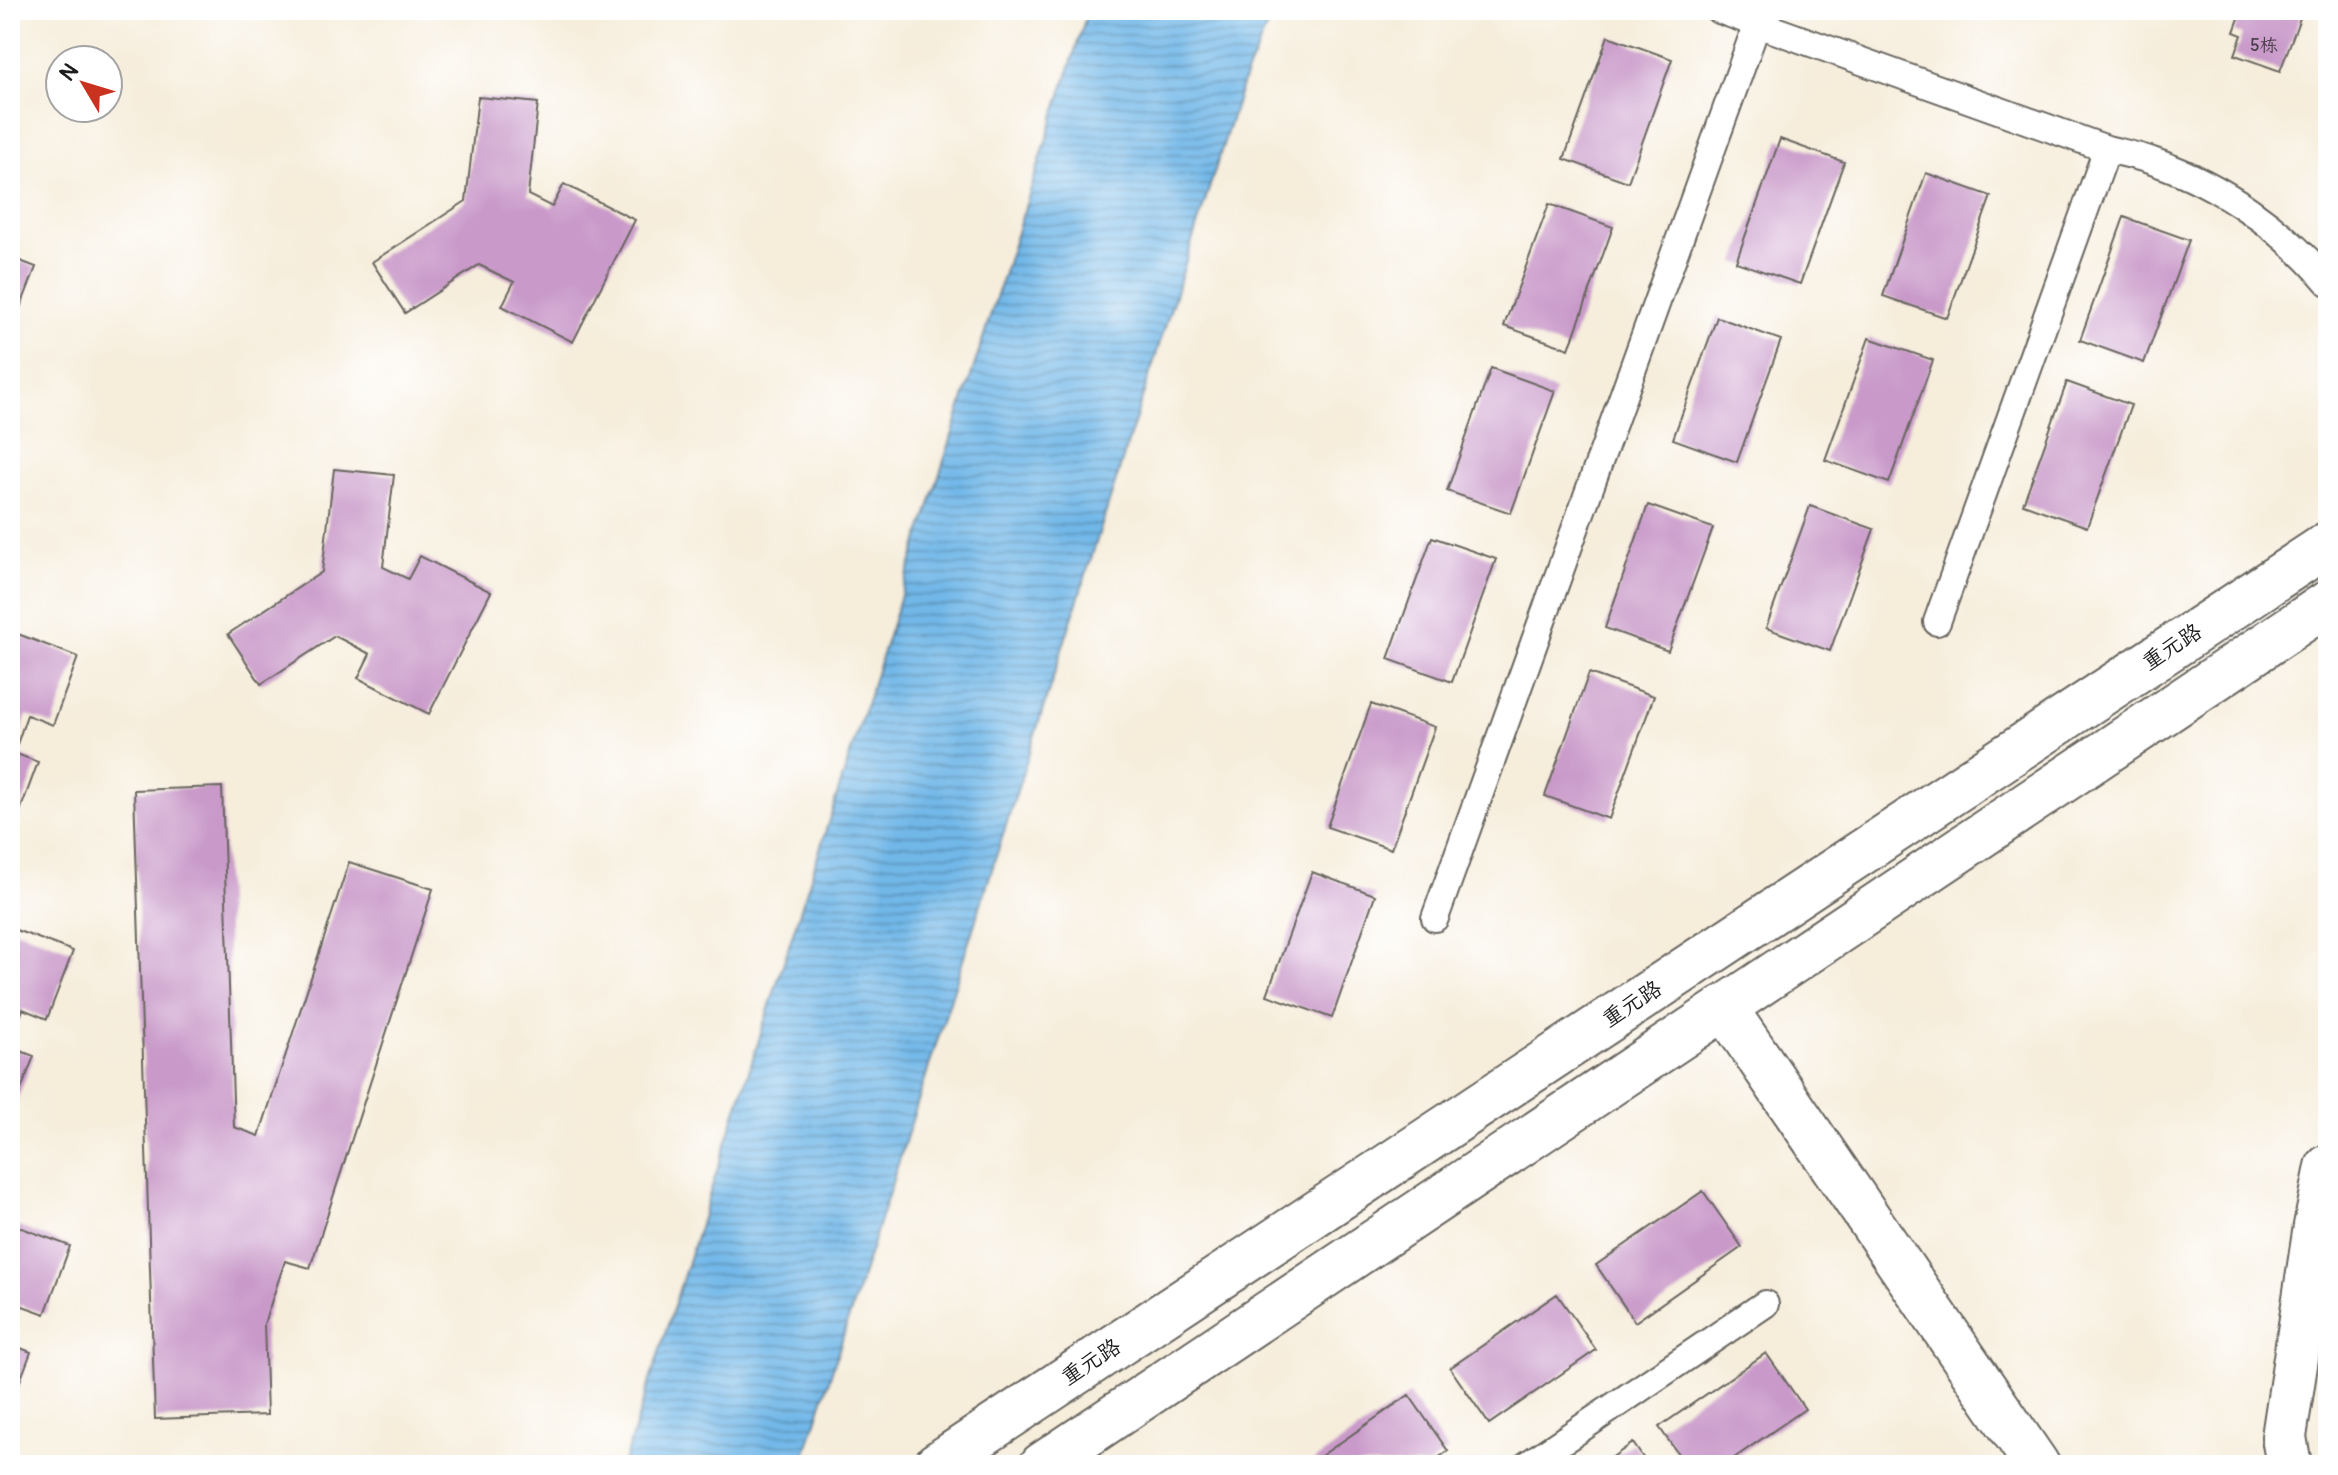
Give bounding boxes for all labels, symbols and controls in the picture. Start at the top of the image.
house number: 5栋 [2250,34,2278,57]
north arrow [44,44,124,124]
text: N [53,58,85,87]
street label: 重元路 [2137,617,2207,677]
street label: 重元路 [1597,974,1667,1034]
street label: 重元路 [1056,1332,1126,1392]

